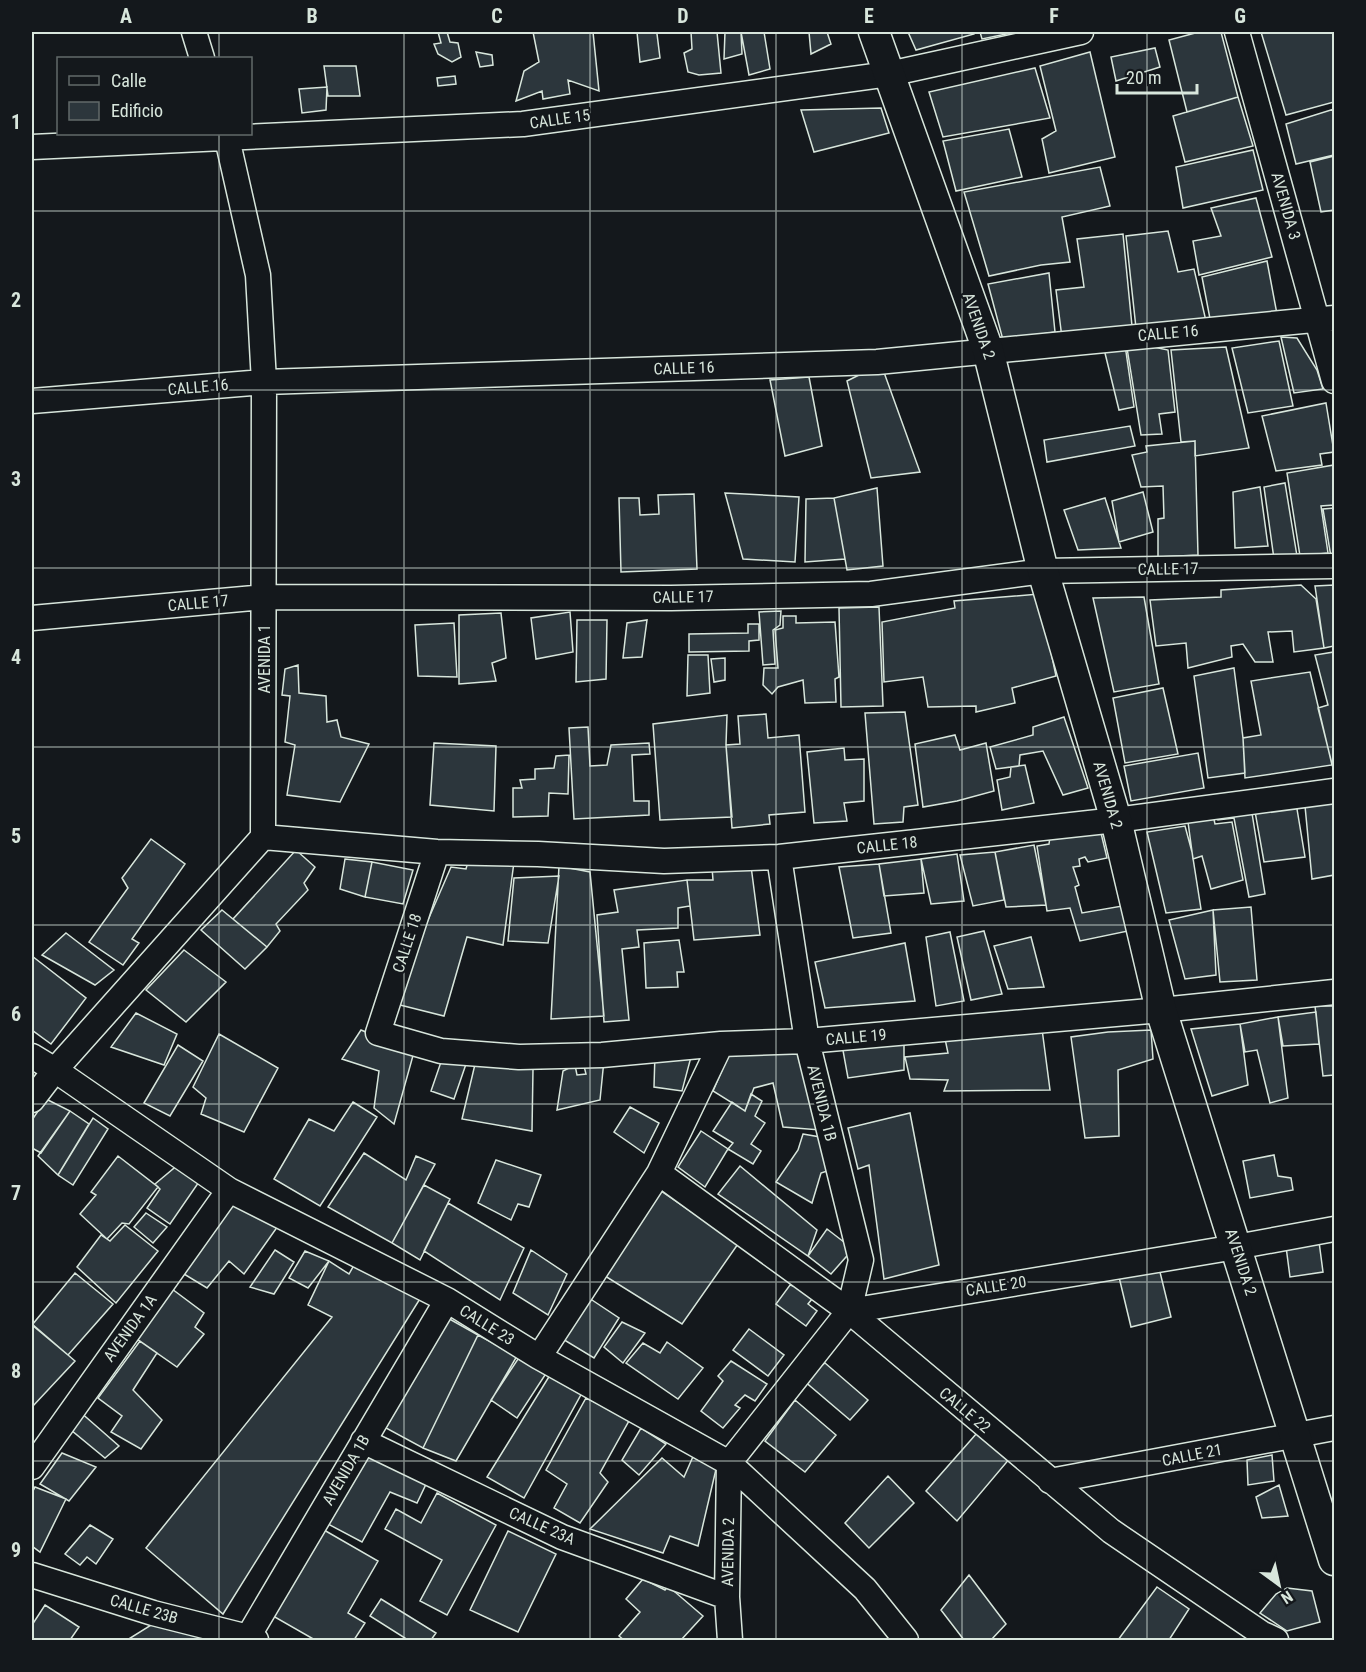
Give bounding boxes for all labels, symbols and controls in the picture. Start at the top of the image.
text: A [120,4,132,28]
text: B [306,4,318,28]
text: C [491,4,503,28]
text: D [677,4,689,28]
text: E [864,4,874,28]
text: F [1049,4,1059,28]
text: G [1234,4,1246,28]
legend [57,57,252,135]
scale bar [1117,57,1196,95]
text: 20 m [1126,67,1161,88]
text: Calle [111,70,147,91]
text: Edificio [111,100,163,121]
street label: CALLE 15 [529,105,592,133]
text: 1 [11,110,21,134]
street label: AVENIDA 3 [1267,170,1305,242]
text: 2 [11,288,21,312]
street label: AVENIDA 2 [959,290,999,362]
street label: CALLE 16 [1137,321,1199,345]
street label: CALLE 16 [653,357,715,379]
street label: CALLE 16 [167,375,229,399]
text: 3 [11,467,21,491]
street label: CALLE 17 [1137,559,1199,579]
street label: CALLE 17 [652,587,714,607]
street label: CALLE 17 [167,591,229,615]
street label: AVENIDA 1 [255,624,274,694]
text: 4 [11,645,21,669]
street label: AVENIDA 2 [1089,759,1127,831]
text: 5 [11,824,21,848]
street label: CALLE 18 [856,832,918,858]
street label: CALLE 18 [389,911,425,975]
text: 6 [11,1002,21,1026]
street label: CALLE 19 [825,1025,887,1049]
street label: AVENIDA 1B [803,1063,841,1143]
text: 7 [11,1181,21,1205]
street label: AVENIDA 2 [1221,1226,1261,1298]
street label: CALLE 20 [964,1272,1028,1300]
street label: AVENIDA 1A [99,1291,161,1365]
street label: CALLE 23 [456,1301,518,1349]
text: 8 [11,1359,21,1383]
street label: CALLE 22 [936,1383,995,1437]
street label: AVENIDA 1B [318,1432,374,1508]
street label: CALLE 21 [1160,1440,1224,1470]
street label: CALLE 23A [506,1503,578,1549]
street label: AVENIDA 2 [718,1517,738,1587]
text: 9 [11,1538,21,1562]
north arrow [1249,1555,1309,1615]
text: N [1278,1587,1296,1608]
street label: CALLE 23B [108,1590,180,1628]

